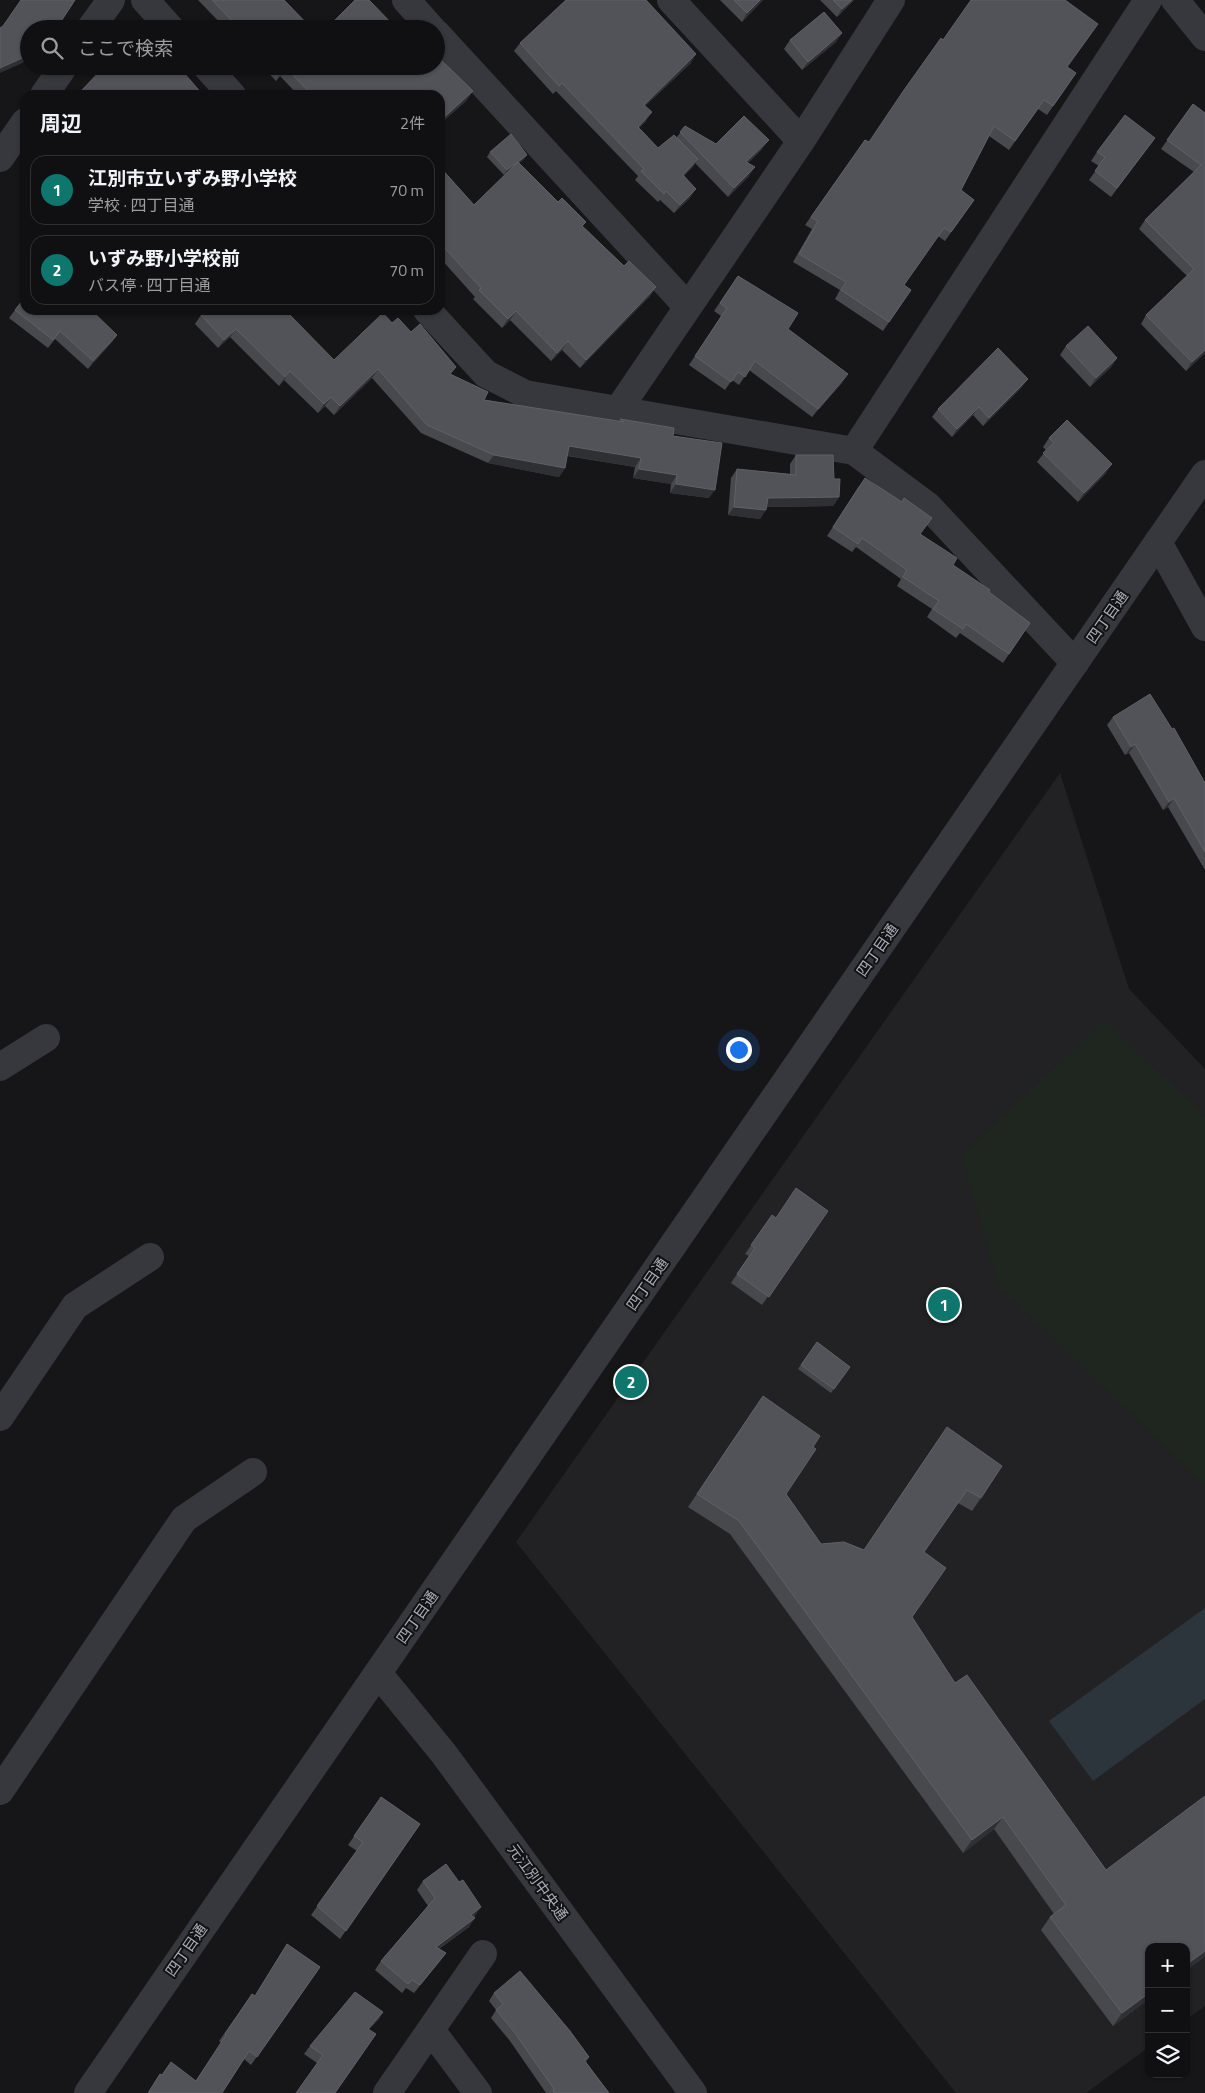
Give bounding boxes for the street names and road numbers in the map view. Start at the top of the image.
street label: 四丁目通 [1080,586,1134,648]
street label: 四丁目通 [850,919,904,981]
street label: 四丁目通 [620,1253,674,1315]
street label: 四丁目通 [390,1586,444,1648]
street label: 元江別中央通 [502,1839,574,1925]
street label: 四丁目通 [159,1919,213,1981]

